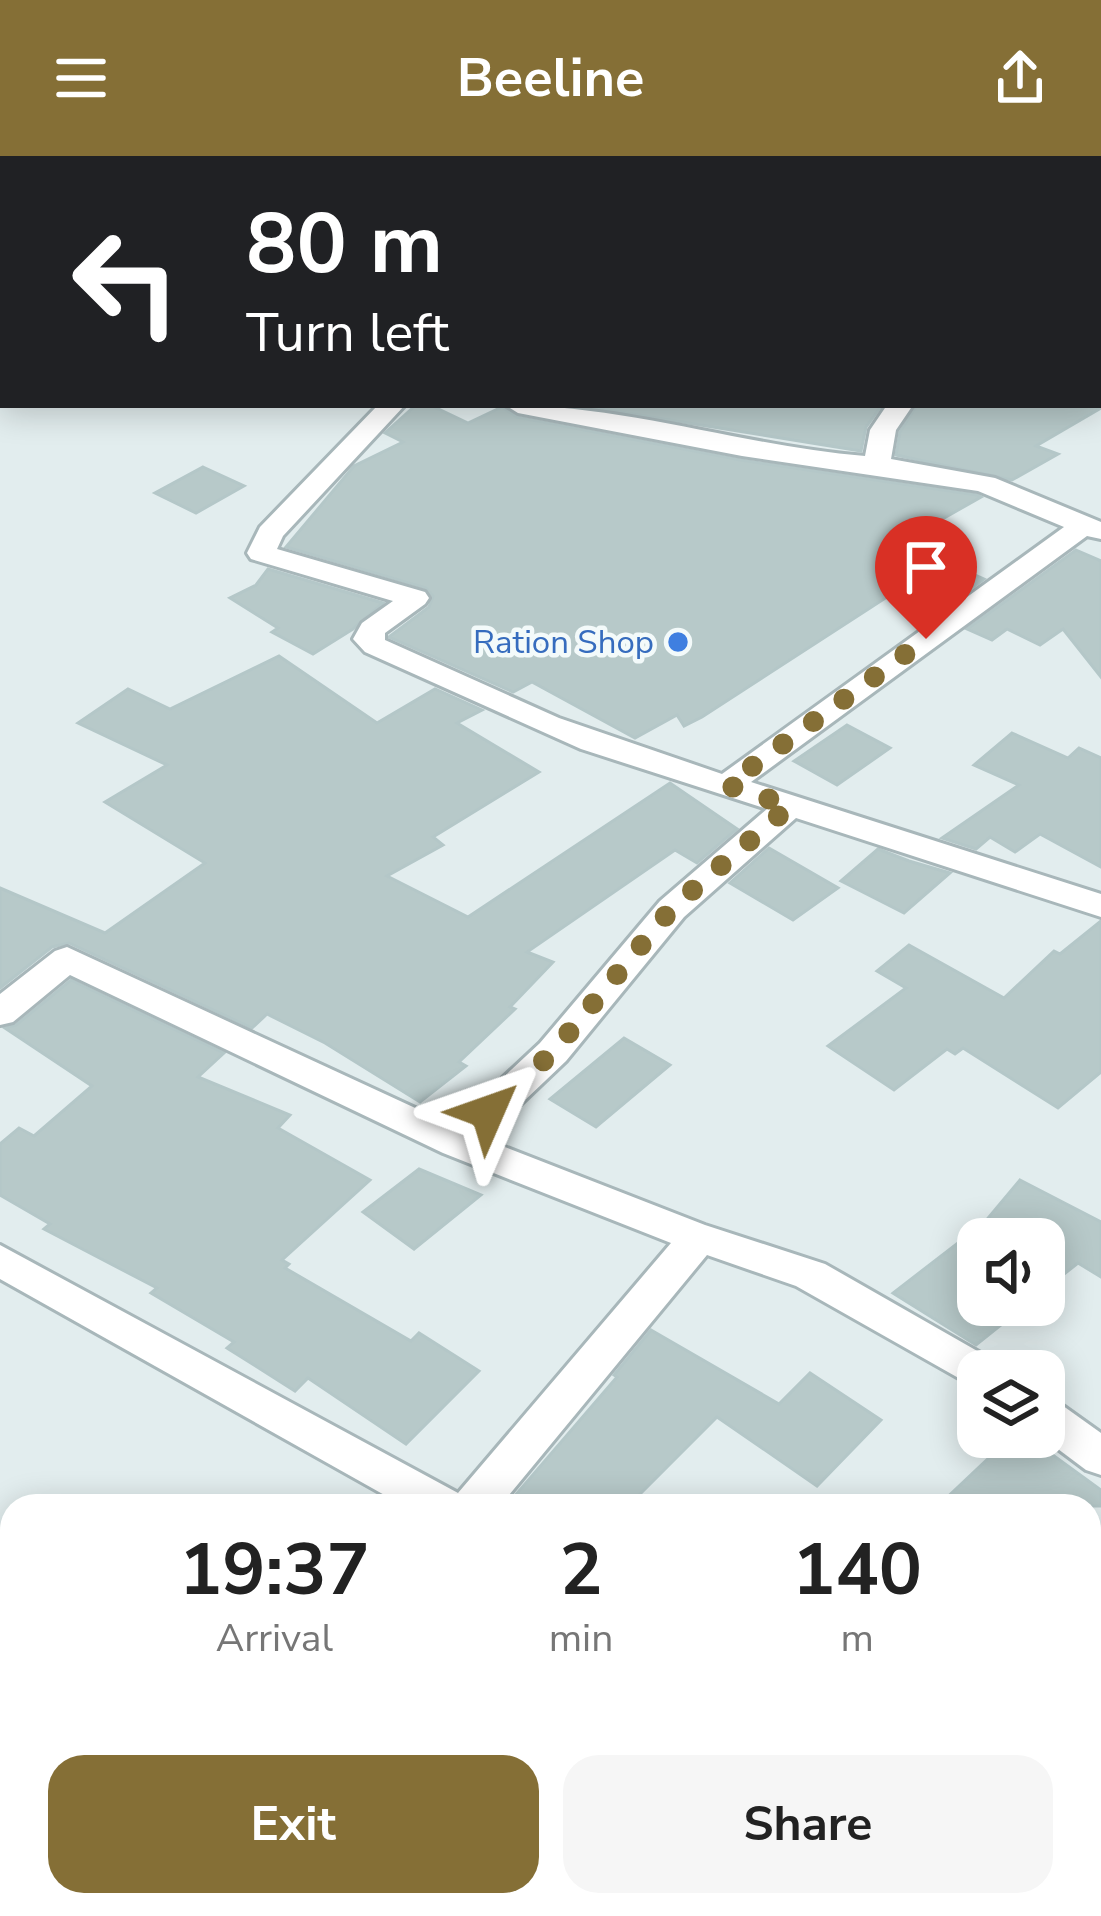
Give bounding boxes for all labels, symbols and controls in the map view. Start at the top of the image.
text: Beeline [457,41,644,115]
icon: menu [48,45,114,111]
icon: share [987,45,1053,111]
text: 80 m [246,187,443,302]
icon: left [48,204,204,360]
text: Turn left [246,296,449,370]
pin [875,516,977,639]
icon: arrive [893,534,959,600]
place label: Ration Shop [473,620,654,665]
marker: Ration Shop [665,629,691,655]
position arrow [425,1049,551,1175]
map controls [957,1218,1065,1458]
button: sound [957,1218,1065,1326]
button: layers [957,1350,1065,1458]
text: 19:37 [179,1521,370,1619]
text: 2 [559,1521,603,1619]
text: 140 [792,1521,922,1619]
text: Arrival [216,1612,333,1665]
text: min [549,1612,613,1665]
text: m [840,1612,874,1665]
button: Exit [48,1755,539,1893]
button: Share [563,1755,1053,1893]

